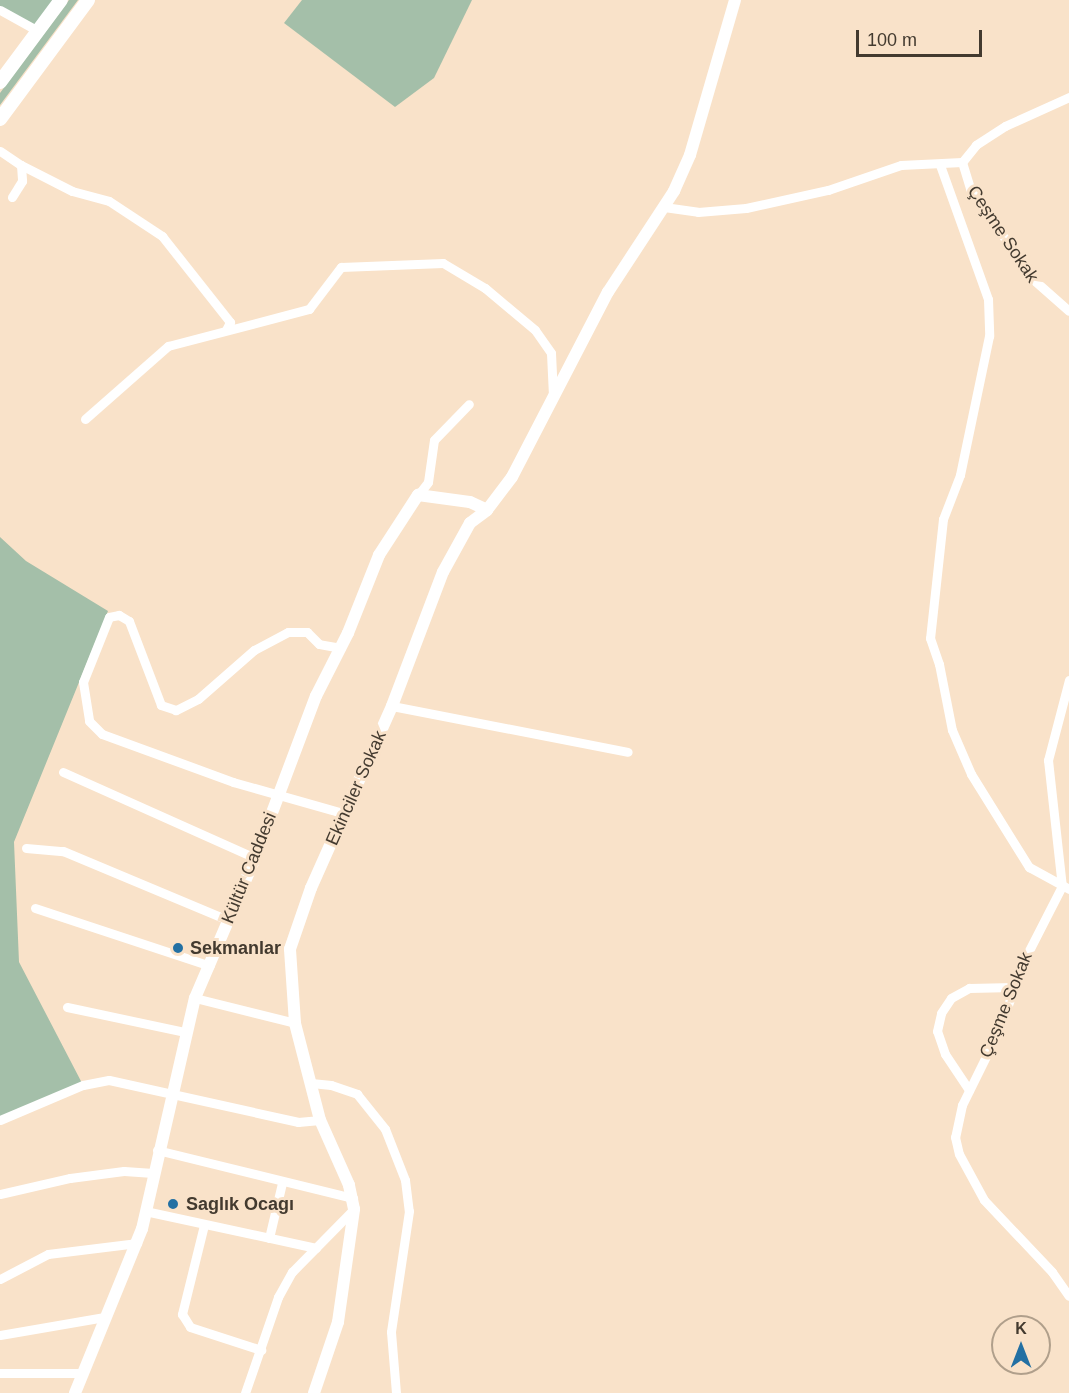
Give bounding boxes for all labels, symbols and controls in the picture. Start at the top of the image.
scale bar [859,18,985,56]
text: 100 m [867,30,917,50]
street label: Çeşme Sokak [963,182,1043,286]
street label: Ekinciler Sokak [321,727,391,849]
street label: Kültür Caddesi [217,809,281,927]
place label: Sekmanlar [190,937,281,959]
marker: Sekmanlar [171,941,185,955]
street label: Çeşme Sokak [975,949,1037,1061]
place label: Saglık Ocagı [186,1193,294,1215]
marker: Saglık Ocagı [164,1195,182,1213]
north arrow [991,1315,1051,1375]
text: K [1015,1320,1027,1337]

